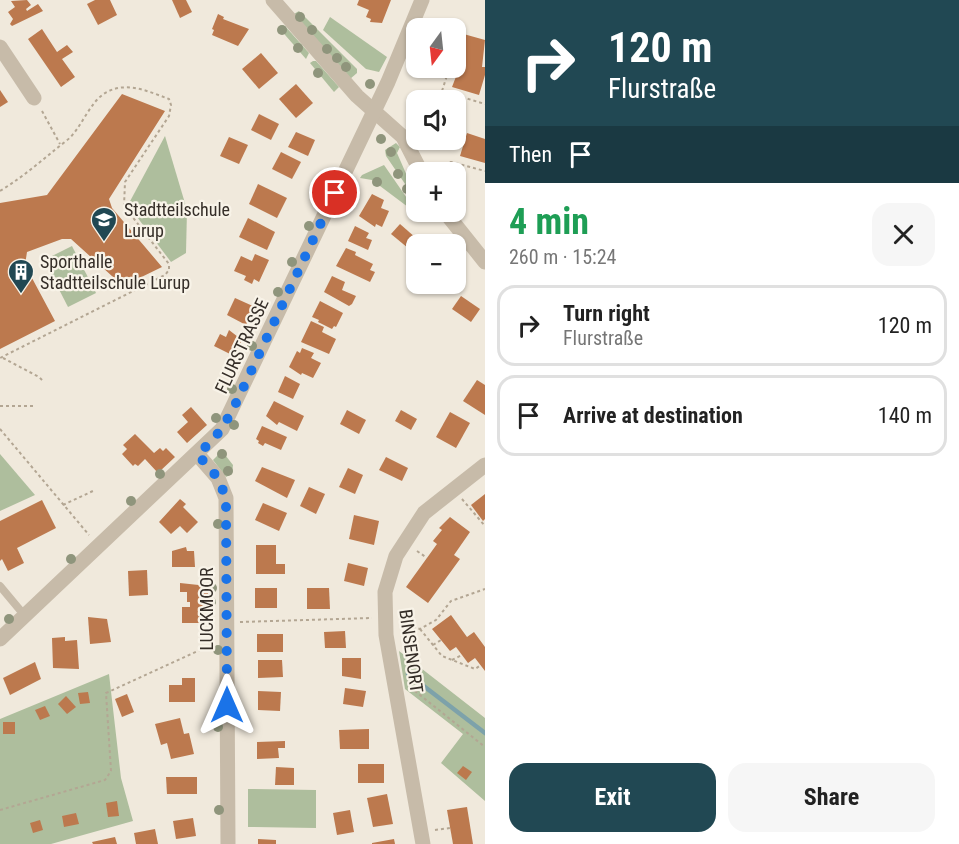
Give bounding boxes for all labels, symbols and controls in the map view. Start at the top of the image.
north arrow [406,18,466,78]
map controls [406,18,466,294]
text: 120 m [608,23,713,72]
icon: right [509,24,587,102]
text: Flurstraße [608,73,716,105]
button: sound [406,90,466,150]
icon: arrive [564,138,597,171]
text: Then [509,142,552,167]
button: + [406,162,466,222]
pin [309,167,360,218]
icon: arrive [318,176,351,209]
place label: Stadtteilschule Lurup [124,199,230,241]
text: 4 min [509,201,589,243]
button: close [872,203,935,266]
school or university icon: Stadtteilschule Lurup [89,205,119,243]
button: − [406,234,466,294]
text: 260 m · 15:24 [509,245,616,269]
place label: Sporthalle Stadtteilschule Lurup [40,251,190,293]
building icon: Sporthalle Stadtteilschule Lurup [6,257,36,295]
street label: FLURSTRASSE [210,295,273,397]
text: Turn right [563,301,650,326]
icon: right [512,309,545,342]
text: 120 m [878,313,932,338]
text: Flurstraße [563,326,643,350]
icon: arrive [512,399,545,432]
text: Arrive at destination [563,403,743,428]
text: 140 m [878,403,932,428]
street label: LUCKMOOR [196,567,217,651]
street label: BINSENORT [395,608,428,694]
position arrow [195,673,259,737]
button: Exit [509,763,716,832]
button: Share [728,763,935,832]

